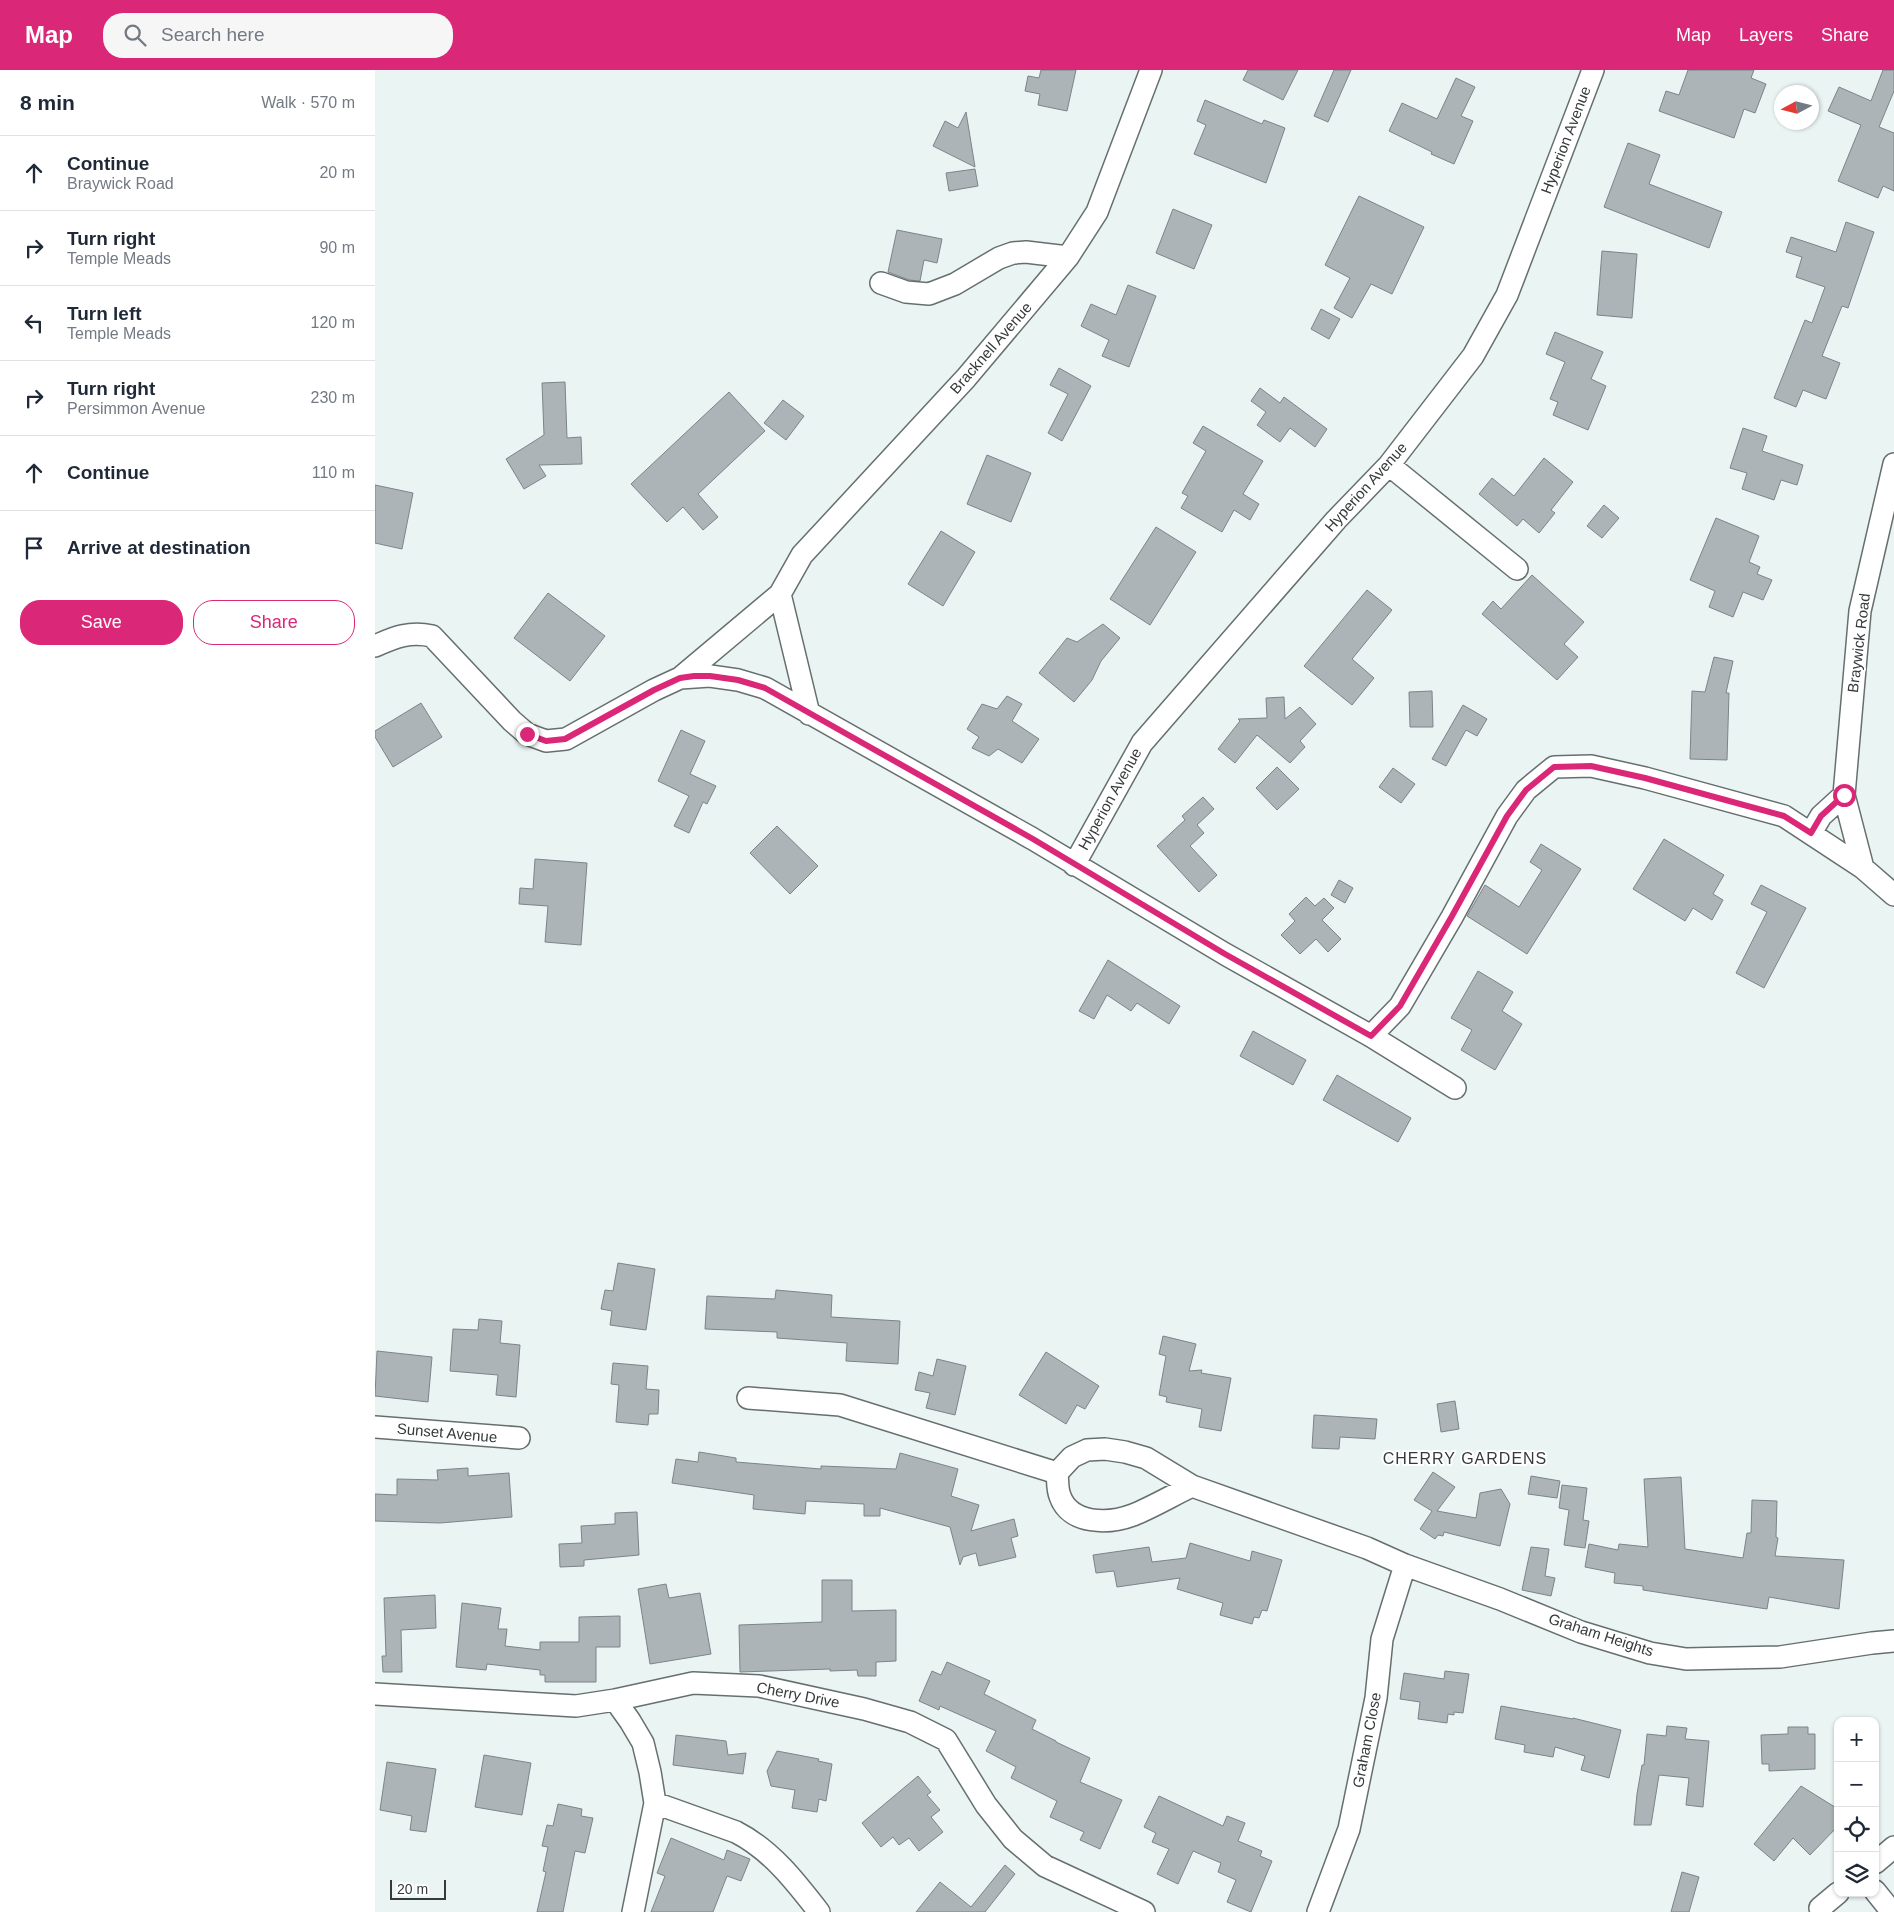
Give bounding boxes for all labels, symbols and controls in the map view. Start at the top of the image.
search box [103,13,453,58]
text: Map [25,21,73,48]
icon: search [121,21,149,49]
text: Search here [161,24,265,45]
text: Map [1676,25,1711,45]
text: Layers [1739,25,1793,45]
text: Share [1821,25,1869,45]
street label: Hyperion Avenue [1537,84,1594,196]
north arrow [1774,85,1819,130]
text: 8 min [20,91,75,114]
text: Walk · 570 m [261,94,355,111]
text: Continue [67,153,149,174]
icon: ahead [20,159,48,187]
text: 20 m [319,164,355,181]
text: Braywick Road [67,175,174,192]
text: Turn right [67,228,155,249]
icon: right [20,234,48,262]
text: 90 m [319,239,355,256]
text: Temple Meads [67,250,171,267]
street label: Bracknell Avenue [946,298,1035,397]
text: Turn left [67,303,142,324]
icon: left [20,309,48,337]
text: 120 m [311,314,355,331]
text: Temple Meads [67,325,171,342]
text: Turn right [67,378,155,399]
icon: right [20,384,48,412]
text: 230 m [311,389,355,406]
text: Persimmon Avenue [67,400,205,417]
street label: Hyperion Avenue [1321,439,1410,535]
icon: ahead [20,459,48,487]
text: Continue [67,462,149,483]
text: 110 m [312,464,355,481]
icon: arrive [20,534,48,562]
text: Arrive at destination [67,537,251,558]
street label: Braywick Road [1844,592,1873,694]
button: Save [20,600,183,645]
button: Share [193,600,355,645]
route end [516,723,539,746]
street label: Hyperion Avenue [1074,745,1145,853]
route start [1833,784,1856,807]
street label: Sunset Avenue [396,1420,498,1445]
district label: CHERRY GARDENS [1383,1450,1547,1467]
street label: Graham Heights [1547,1610,1656,1659]
street label: Cherry Drive [755,1678,841,1711]
street label: Graham Close [1349,1691,1384,1789]
map controls [1834,1717,1879,1897]
button: + [1834,1717,1879,1762]
button: − [1834,1762,1879,1807]
button: locate [1834,1807,1879,1852]
button: layers [1834,1852,1879,1897]
scale bar [390,1877,446,1900]
text: 20 m [397,1881,428,1897]

